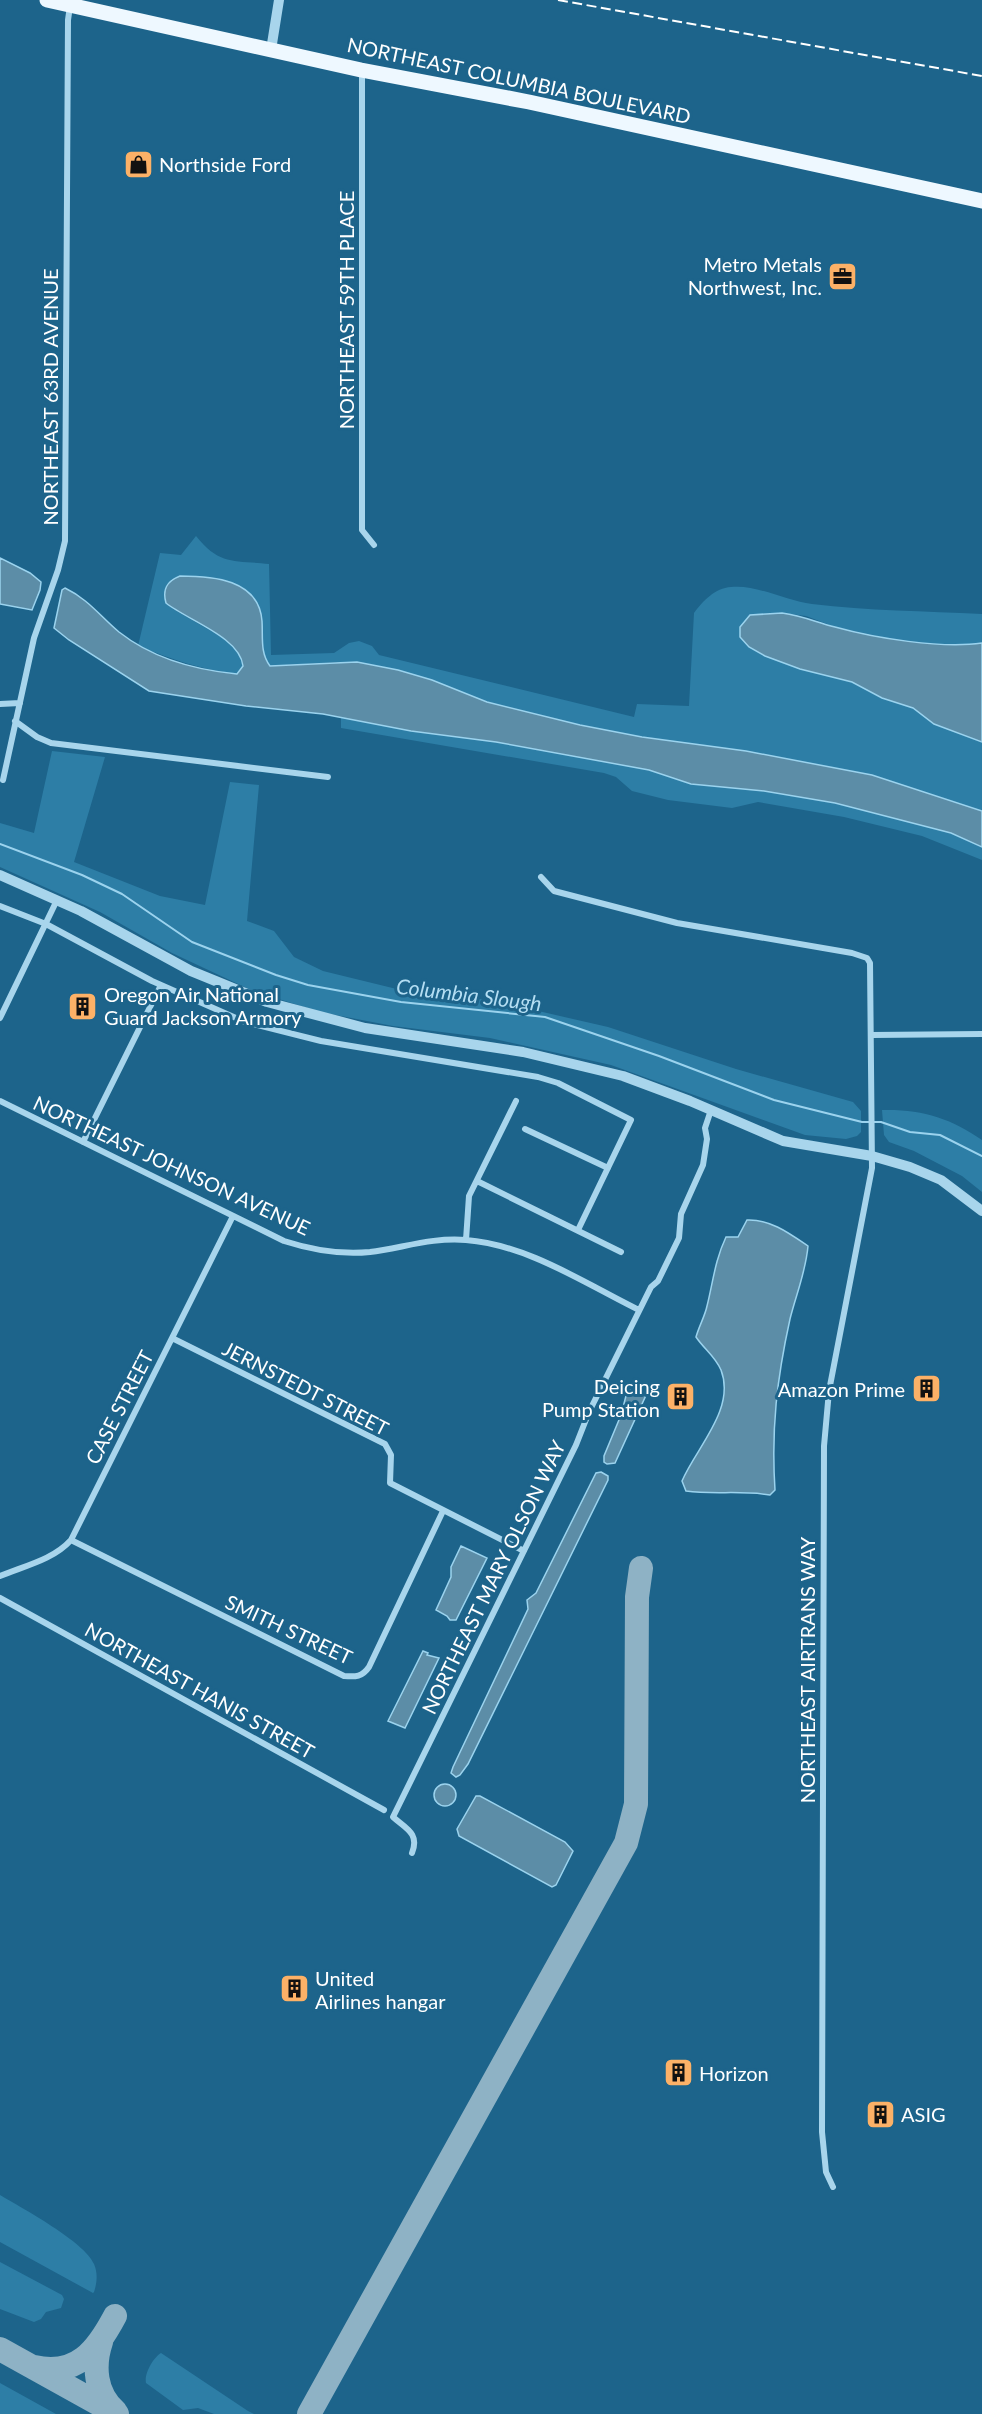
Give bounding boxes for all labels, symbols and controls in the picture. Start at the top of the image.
street label: NORTHEAST COLUMBIA BOULEVARD [345,32,693,128]
shop icon: Northside Ford [122,148,154,180]
place label: Northside Ford [159,152,291,176]
street label: NORTHEAST 59TH PLACE [334,191,358,429]
place label: Metro Metals Northwest, Inc. [688,252,822,299]
office icon: Metro Metals Northwest, Inc. [827,260,859,292]
street label: NORTHEAST 63RD AVENUE [38,268,62,526]
water label: Columbia Slough [395,973,543,1015]
place label: Oregon Air National Guard Jackson Armory [104,982,302,1029]
building icon: Oregon Air National Guard Jackson Armory [67,990,99,1022]
street label: NORTHEAST JOHNSON AVENUE [30,1090,314,1240]
street label: JERNSTEDT STREET [219,1336,393,1440]
street label: CASE STREET [80,1346,158,1468]
building icon: Amazon Prime [910,1373,942,1405]
place label: Deicing Pump Station [542,1374,660,1421]
place label: Amazon Prime [778,1377,905,1401]
building icon: Deicing Pump Station [665,1381,697,1413]
street label: NORTHEAST MARY OLSON WAY [416,1436,570,1718]
street label: NORTHEAST AIRTRANS WAY [795,1536,819,1803]
street label: SMITH STREET [222,1589,356,1669]
street label: NORTHEAST HANIS STREET [81,1617,319,1763]
place label: United Airlines hangar [315,1966,446,2013]
building icon: United Airlines hangar [278,1973,310,2005]
building icon: Horizon [662,2057,694,2089]
place label: Horizon [699,2061,769,2085]
building icon: ASIG [864,2098,896,2130]
place label: ASIG [901,2102,946,2126]

